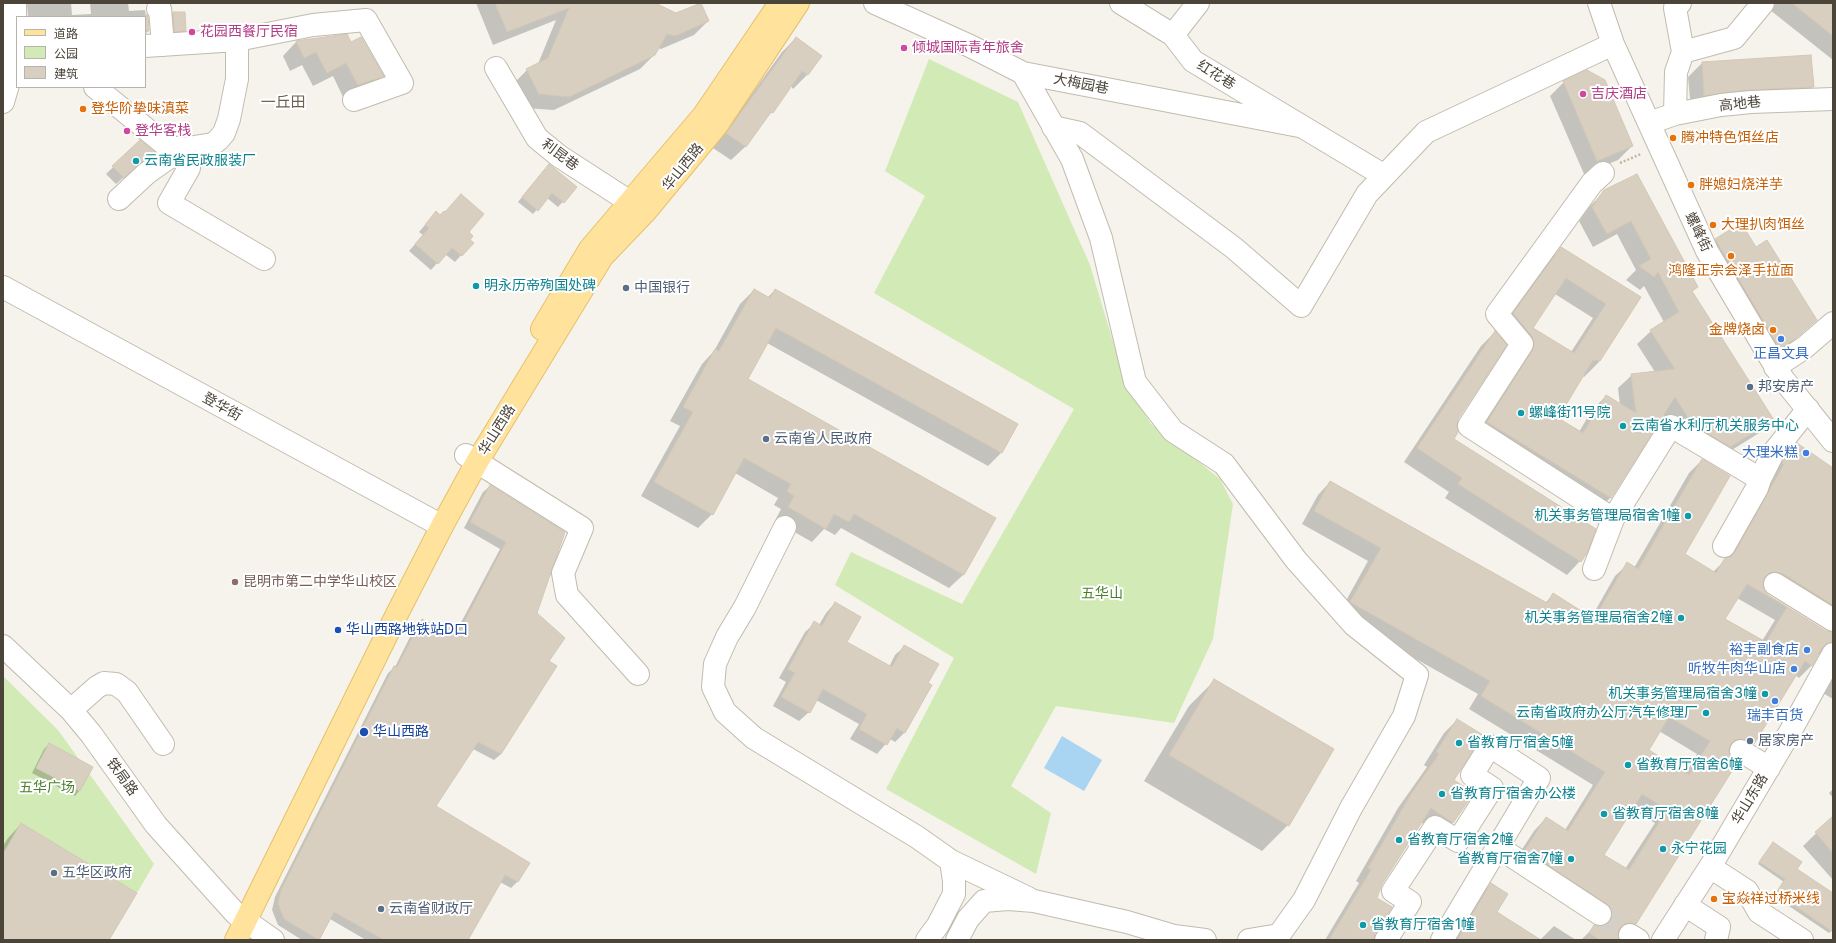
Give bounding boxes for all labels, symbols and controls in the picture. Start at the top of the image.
legend [16,16,146,88]
place label: 花园西餐厅民宿 [200,24,298,40]
text: 道路 [54,26,78,41]
marker: 花园西餐厅民宿 [187,27,197,37]
place label: 倾城国际青年旅舍 [912,40,1024,56]
marker: 倾城国际青年旅舍 [899,43,909,53]
text: 公园 [54,46,78,61]
street label: 红花巷 [1194,57,1238,93]
text: 建筑 [54,66,78,81]
street label: 大梅园巷 [1052,70,1110,98]
place label: 吉庆酒店 [1591,86,1647,102]
marker: 吉庆酒店 [1578,89,1588,99]
district label: 一丘田 [261,93,305,111]
street label: 高地巷 [1718,93,1762,115]
place label: 登华阶挚味滇菜 [91,101,189,117]
marker: 登华阶挚味滇菜 [78,104,88,114]
place label: 登华客栈 [135,123,191,139]
marker: 登华客栈 [122,126,132,136]
place label: 腾冲特色饵丝店 [1681,130,1779,146]
marker: 腾冲特色饵丝店 [1668,133,1678,143]
street label: 利昆巷 [538,136,582,174]
street label: 华山西路 [659,140,707,194]
place label: 云南省民政服装厂 [144,153,256,169]
marker: 云南省民政服装厂 [131,156,141,166]
place label: 胖媳妇烧洋芋 [1699,177,1783,193]
marker: 胖媳妇烧洋芋 [1686,180,1696,190]
street label: 螺峰街 [1681,209,1715,255]
place label: 大理扒肉饵丝 [1721,217,1805,233]
marker: 大理扒肉饵丝 [1708,220,1718,230]
marker: 鸿隆正宗会泽手拉面 [1726,251,1736,261]
place label: 鸿隆正宗会泽手拉面 [1668,263,1794,279]
place label: 明永历帝殉国处碑 [484,278,596,294]
place label: 中国银行 [634,280,690,296]
marker: 明永历帝殉国处碑 [471,281,481,291]
marker: 中国银行 [621,283,631,293]
place label: 金牌烧卤 [1709,322,1765,338]
marker: 金牌烧卤 [1768,325,1778,335]
marker: 正昌文具 [1776,334,1786,344]
place label: 正昌文具 [1753,346,1809,362]
place label: 邦安房产 [1758,379,1814,395]
marker: 邦安房产 [1745,382,1755,392]
street label: 登华街 [200,389,244,425]
street label: 华山西路 [475,402,519,458]
place label: 螺峰街11号院 [1529,405,1610,421]
marker: 螺峰街11号院 [1516,408,1526,418]
place label: 云南省水利厅机关服务中心 [1631,418,1799,434]
marker: 云南省水利厅机关服务中心 [1618,421,1628,431]
place label: 云南省人民政府 [774,431,872,447]
marker: 云南省人民政府 [761,434,771,444]
place label: 大理米糕 [1742,445,1798,461]
marker: 大理米糕 [1801,448,1811,458]
place label: 机关事务管理局宿舍1幢 [1534,508,1680,524]
marker: 机关事务管理局宿舍1幢 [1683,511,1693,521]
place label: 昆明市第二中学华山校区 [243,574,397,590]
marker: 昆明市第二中学华山校区 [230,577,240,587]
park label: 五华山 [1081,586,1123,602]
place label: 机关事务管理局宿舍2幢 [1524,610,1673,626]
marker: 机关事务管理局宿舍2幢 [1676,613,1686,623]
place label: 华山西路地铁站D口 [346,622,468,638]
marker: 华山西路地铁站D口 [333,625,343,635]
place label: 裕丰副食店 [1729,642,1799,658]
marker: 裕丰副食店 [1802,645,1812,655]
place label: 听牧牛肉华山店 [1688,661,1786,677]
marker: 听牧牛肉华山店 [1789,664,1799,674]
place label: 机关事务管理局宿舍3幢 [1608,686,1757,702]
marker: 机关事务管理局宿舍3幢 [1760,689,1770,699]
marker: 瑞丰百货 [1770,696,1780,706]
place label: 云南省政府办公厅汽车修理厂 [1516,705,1698,721]
marker: 云南省政府办公厅汽车修理厂 [1701,708,1711,718]
place label: 瑞丰百货 [1747,708,1803,724]
place label: 华山西路 [373,724,429,740]
marker: 华山西路 [358,726,370,738]
place label: 居家房产 [1758,733,1814,749]
place label: 省教育厅宿舍5幢 [1467,735,1574,751]
marker: 居家房产 [1745,736,1755,746]
marker: 省教育厅宿舍5幢 [1454,738,1464,748]
street label: 铁局路 [103,755,141,799]
place label: 省教育厅宿舍6幢 [1636,757,1743,773]
marker: 省教育厅宿舍6幢 [1623,760,1633,770]
street label: 华山东路 [1728,771,1772,827]
park label: 五华广场 [19,780,75,796]
place label: 省教育厅宿舍办公楼 [1450,786,1576,802]
marker: 省教育厅宿舍办公楼 [1437,789,1447,799]
place label: 省教育厅宿舍8幢 [1612,806,1719,822]
marker: 省教育厅宿舍8幢 [1599,809,1609,819]
place label: 省教育厅宿舍2幢 [1407,832,1514,848]
marker: 省教育厅宿舍2幢 [1394,835,1404,845]
place label: 永宁花园 [1671,841,1727,857]
marker: 永宁花园 [1658,844,1668,854]
place label: 省教育厅宿舍7幢 [1457,851,1563,867]
marker: 省教育厅宿舍7幢 [1566,854,1576,864]
place label: 五华区政府 [62,865,132,881]
marker: 五华区政府 [49,868,59,878]
place label: 宝焱祥过桥米线 [1722,891,1820,907]
marker: 宝焱祥过桥米线 [1709,894,1719,904]
place label: 云南省财政厅 [389,901,473,917]
marker: 云南省财政厅 [376,904,386,914]
place label: 省教育厅宿舍1幢 [1371,917,1475,933]
marker: 省教育厅宿舍1幢 [1358,920,1368,930]

